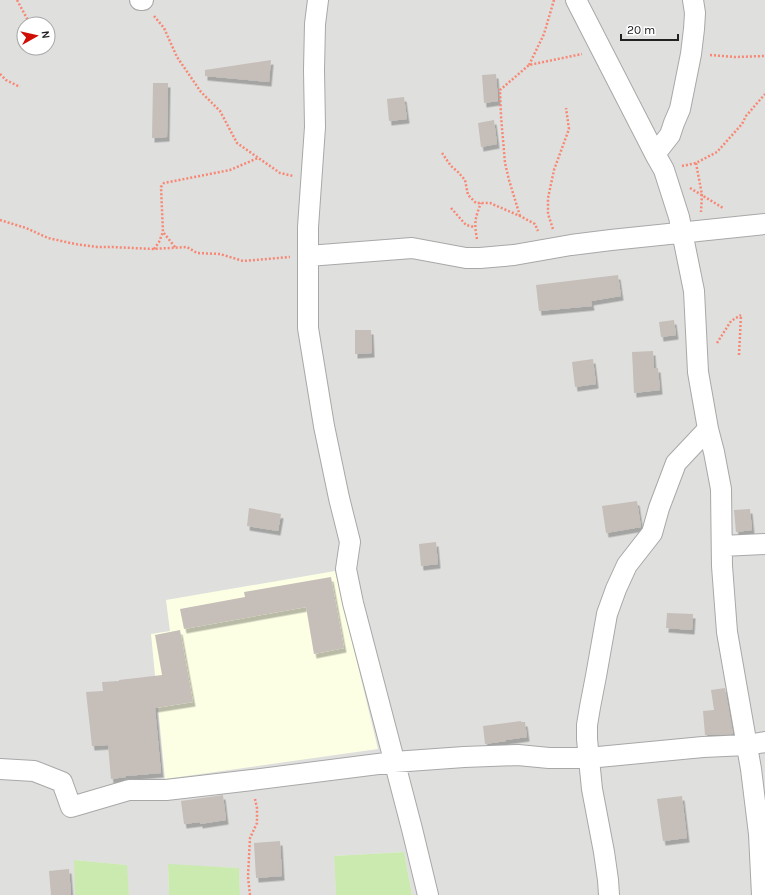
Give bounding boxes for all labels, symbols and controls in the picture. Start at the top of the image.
north arrow [16,16,56,56]
scale bar [621,16,678,42]
text: 20 m [627,23,655,37]
text: N [38,30,52,39]

